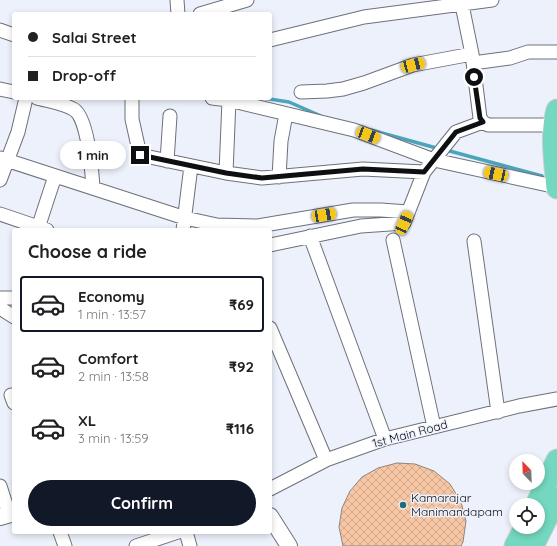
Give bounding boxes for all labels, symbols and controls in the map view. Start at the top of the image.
text: Salai Street [52,28,137,47]
car [400,56,426,74]
text: Drop-off [52,66,116,85]
route start [465,68,483,86]
car [355,125,381,145]
callout: 1 min [60,141,126,169]
route end [131,146,149,164]
text: 1 min [77,147,109,163]
car [483,166,509,182]
car [311,207,337,223]
car [394,210,414,236]
text: Choose a ride [28,240,147,263]
icon: car [30,286,66,322]
text: Economy [78,287,145,306]
text: ₹69 [229,295,254,314]
text: 1 min · 13:57 [78,306,146,322]
icon: car [30,348,66,384]
text: Comfort [78,349,139,368]
text: ₹92 [229,357,254,376]
text: 2 min · 13:58 [78,368,149,384]
icon: car [30,410,66,446]
text: XL [78,411,96,430]
street label: 1st Main Road [371,416,449,451]
text: ₹116 [226,419,254,438]
text: 3 min · 13:59 [78,430,149,446]
north arrow [509,454,545,490]
map controls [509,454,545,534]
button: Confirm [28,480,256,526]
place label: Kamarajar Manimandapam [411,490,503,519]
button: locate [509,498,545,534]
marker: Kamarajar Manimandapam [398,500,408,510]

